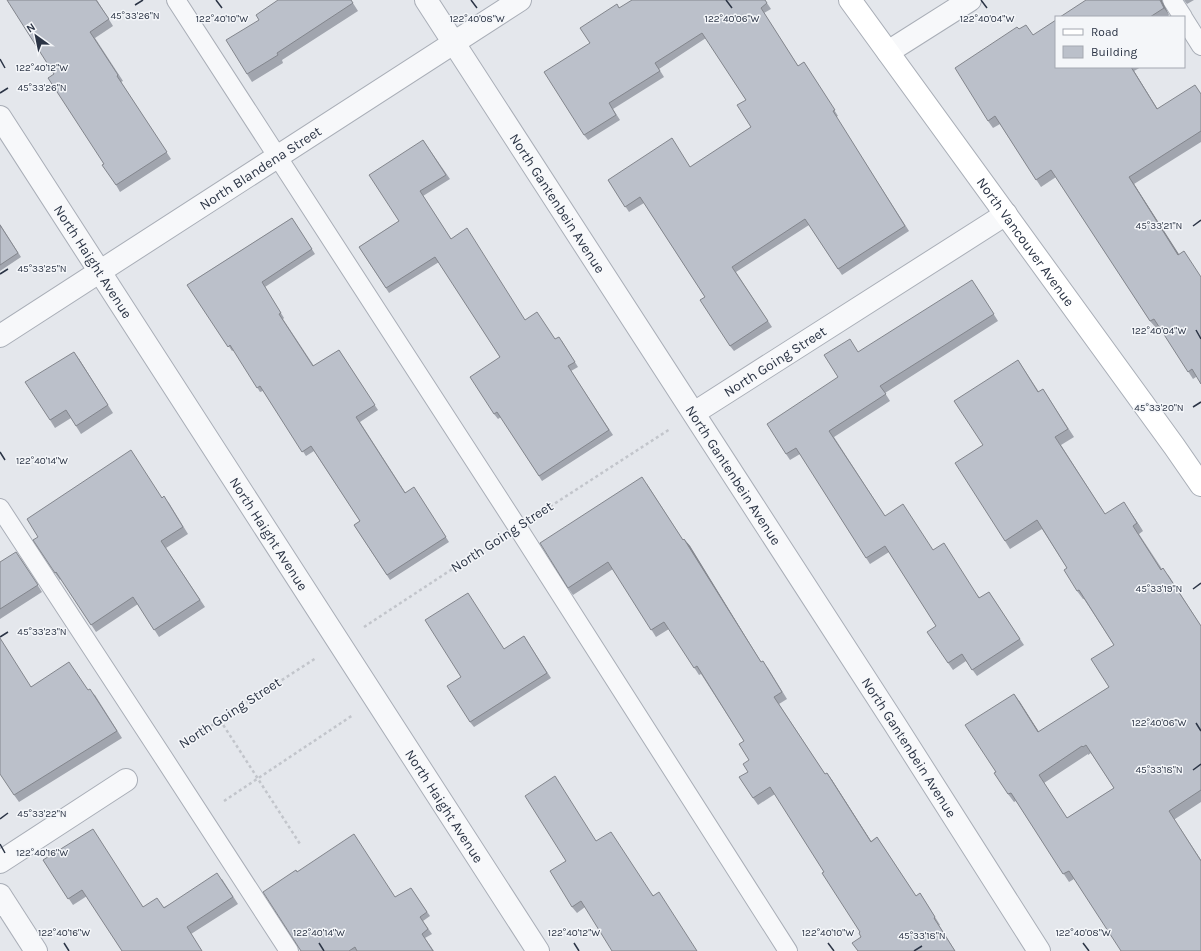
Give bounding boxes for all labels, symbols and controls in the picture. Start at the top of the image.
text: 45°33'26"N [110,10,160,22]
text: 122°40'10"W [196,13,248,25]
text: 122°40'08"W [449,13,505,25]
text: 122°40'06"W [705,13,759,25]
text: 122°40'04"W [960,13,1014,25]
north arrow [16,16,56,56]
legend [1055,16,1185,68]
text: N [24,20,38,36]
text: Road [1091,25,1119,39]
text: Building [1091,45,1138,59]
text: 122°40'12"W [16,62,68,74]
text: 45°33'26"N [17,82,67,94]
street label: North Blandena Street [196,122,324,213]
street label: North Gantenbein Avenue [506,130,609,276]
street label: North Vancouver Avenue [973,174,1078,310]
street label: North Haight Avenue [50,202,136,321]
text: 45°33'21"N [1136,220,1182,232]
text: 45°33'25"N [17,263,67,275]
street label: North Going Street [720,322,829,400]
text: 122°40'04"W [1132,325,1186,337]
street label: North Gantenbein Avenue [682,402,785,548]
text: 45°33'20"N [1134,402,1184,414]
text: 122°40'14"W [16,455,68,467]
street label: North Haight Avenue [226,474,312,594]
street label: North Going Street [448,498,556,576]
text: 45°33'19"N [1136,583,1182,595]
text: 45°33'23"N [17,626,67,638]
street label: North Going Street [176,674,284,752]
street label: North Gantenbein Avenue [858,674,960,821]
text: 122°40'06"W [1132,717,1186,729]
street label: North Haight Avenue [402,746,487,866]
text: 45°33'18"N [1135,764,1183,776]
text: 45°33'22"N [17,808,67,820]
text: 122°40'16"W [16,847,68,859]
text: 122°40'16"W [38,927,90,939]
text: 122°40'14"W [293,927,345,939]
text: 122°40'12"W [548,927,600,939]
text: 122°40'10"W [802,927,854,939]
text: 122°40'08"W [1055,927,1111,939]
text: 45°33'18"N [898,930,946,942]

